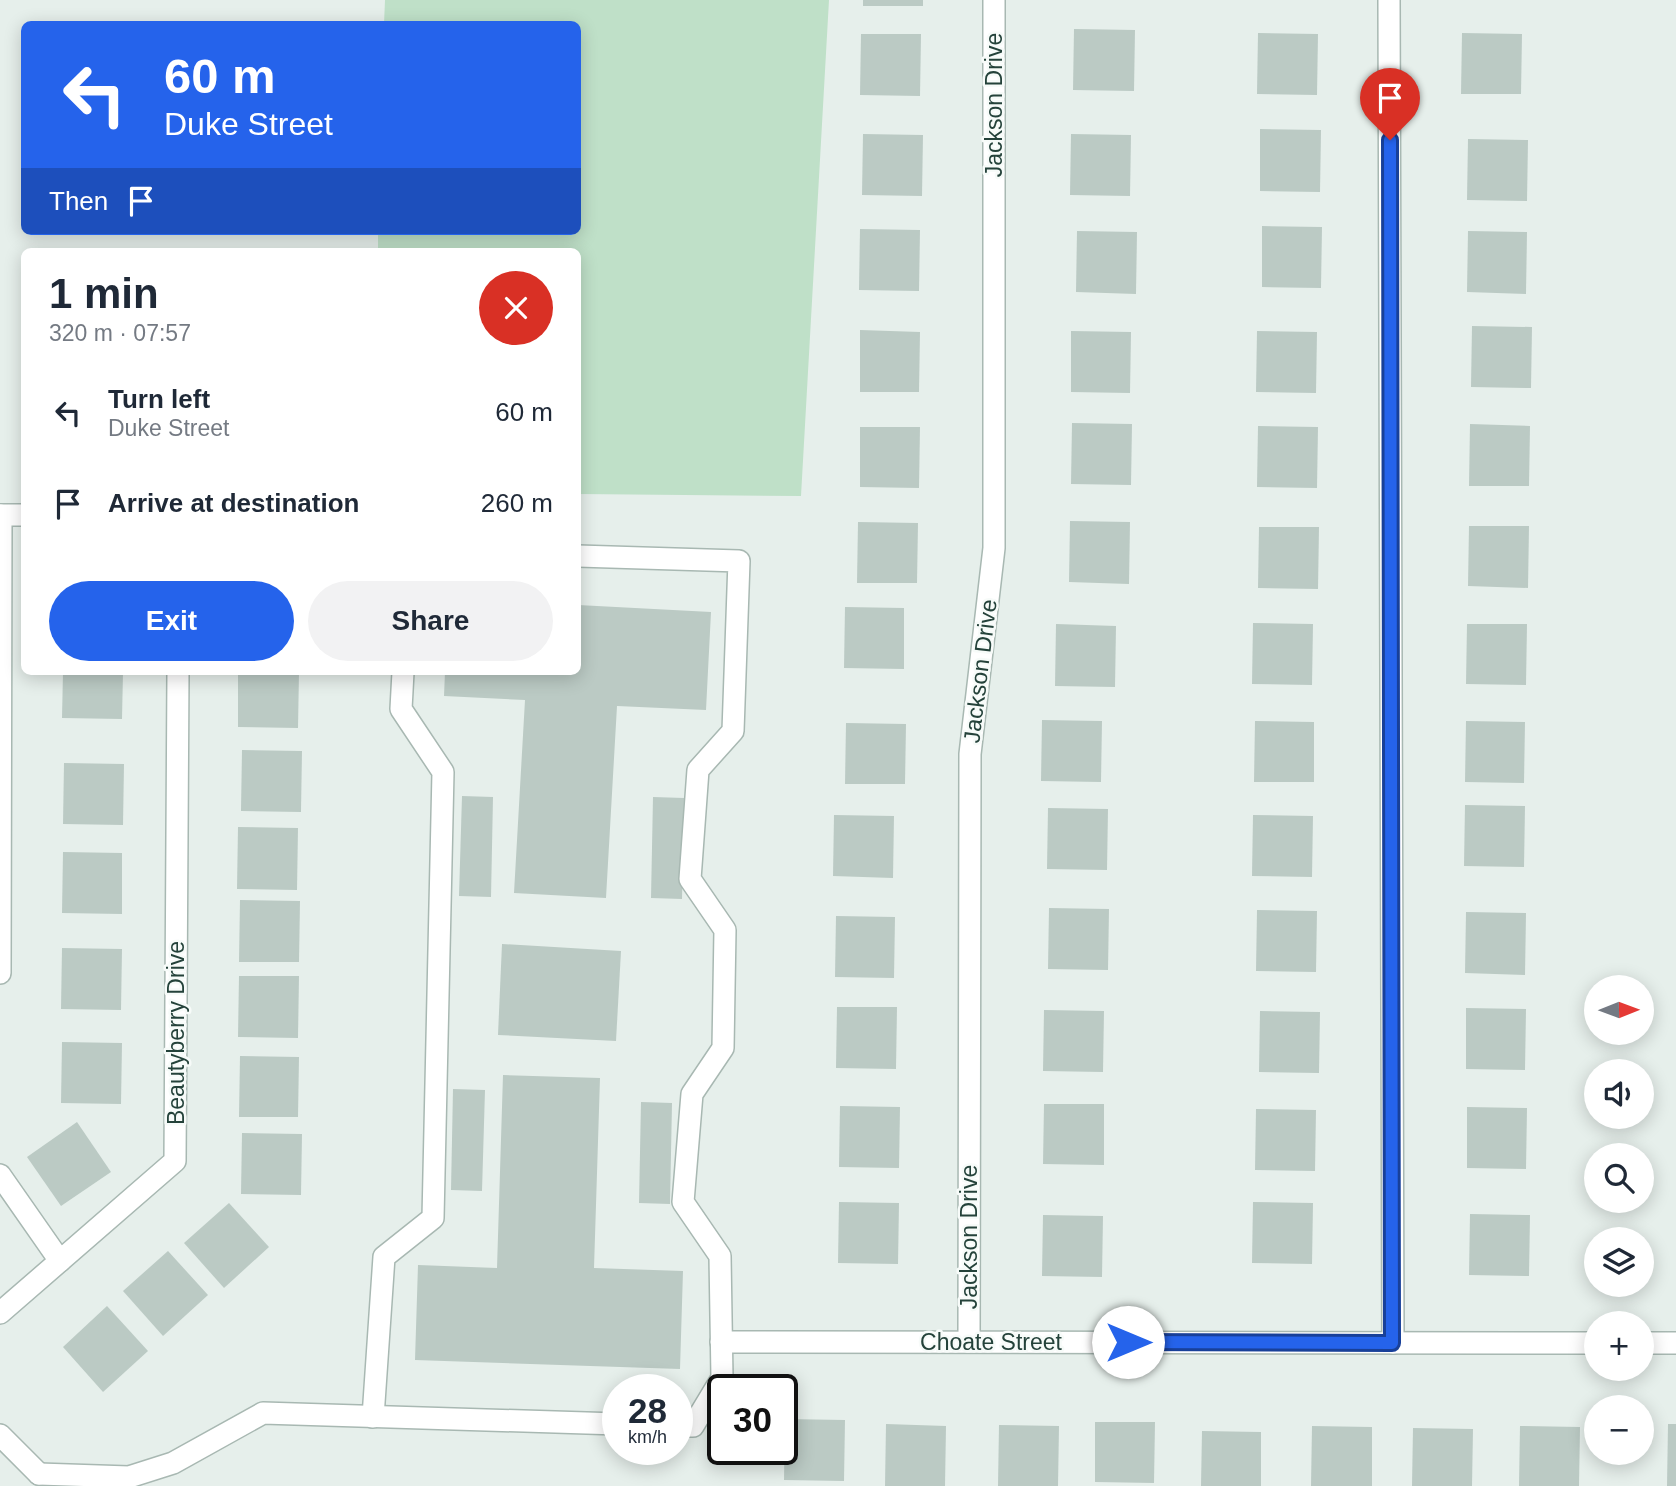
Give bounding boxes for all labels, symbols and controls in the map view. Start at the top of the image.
street label: Jackson Drive [981,33,1007,177]
icon: left [49,49,140,140]
text: 60 m [164,49,276,103]
pin [1360,68,1420,140]
icon: arrive [1371,79,1409,117]
text: Duke Street [164,106,333,142]
icon: arrive [122,182,160,220]
text: Then [49,186,108,216]
text: 1 min [49,270,159,317]
button: close [479,271,553,345]
text: 320 m · 07:57 [49,320,191,346]
text: Turn left [108,384,210,414]
icon: left [49,394,87,432]
text: 60 m [495,397,553,427]
text: Duke Street [108,415,229,441]
icon: arrive [49,485,87,523]
text: Arrive at destination [108,488,359,518]
text: 260 m [481,488,553,518]
button: Exit [49,581,294,661]
button: Share [308,581,553,661]
street label: Jackson Drive [958,598,1002,744]
street label: Beautyberry Drive [163,941,189,1125]
north arrow [1584,975,1654,1045]
map controls [1584,975,1654,1465]
button: sound [1584,1059,1654,1129]
button: search [1584,1143,1654,1213]
street label: Jackson Drive [956,1165,982,1309]
button: layers [1584,1227,1654,1297]
position arrow [1091,1305,1165,1379]
button: + [1584,1311,1654,1381]
street label: Choate Street [920,1329,1063,1355]
speed limit sign: 30 [707,1374,798,1465]
text: 28 [628,1391,667,1430]
button: − [1584,1395,1654,1465]
text: km/h [628,1427,667,1447]

